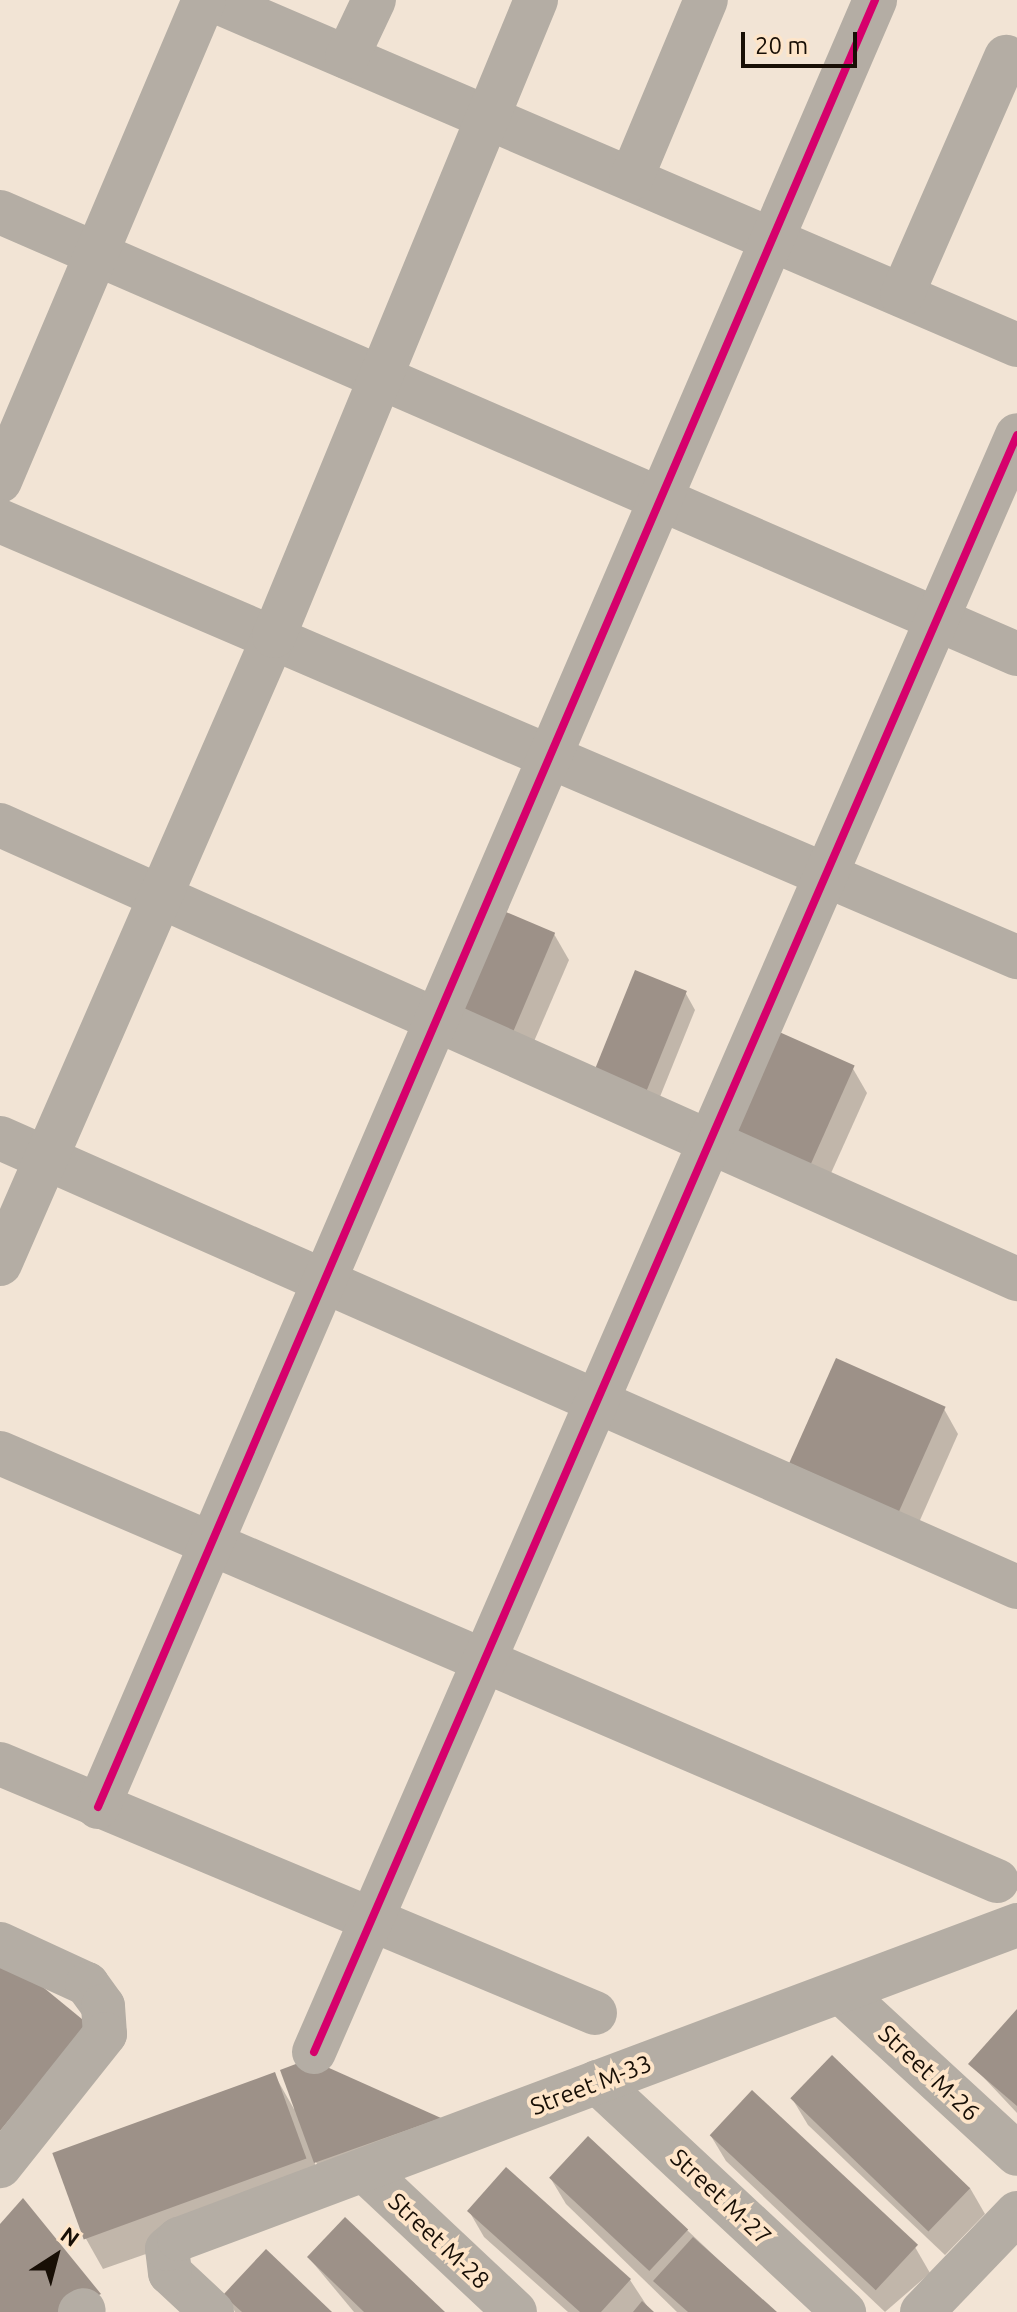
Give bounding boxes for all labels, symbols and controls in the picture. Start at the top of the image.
scale bar [745,16,861,66]
text: 20 m [755,32,808,59]
street label: Street M-26 [873,2019,985,2127]
street label: Street M-33 [526,2049,656,2121]
street label: Street M-27 [665,2143,777,2251]
street label: Street M-28 [383,2187,495,2295]
north arrow [16,2216,96,2296]
text: N [56,2221,84,2251]

